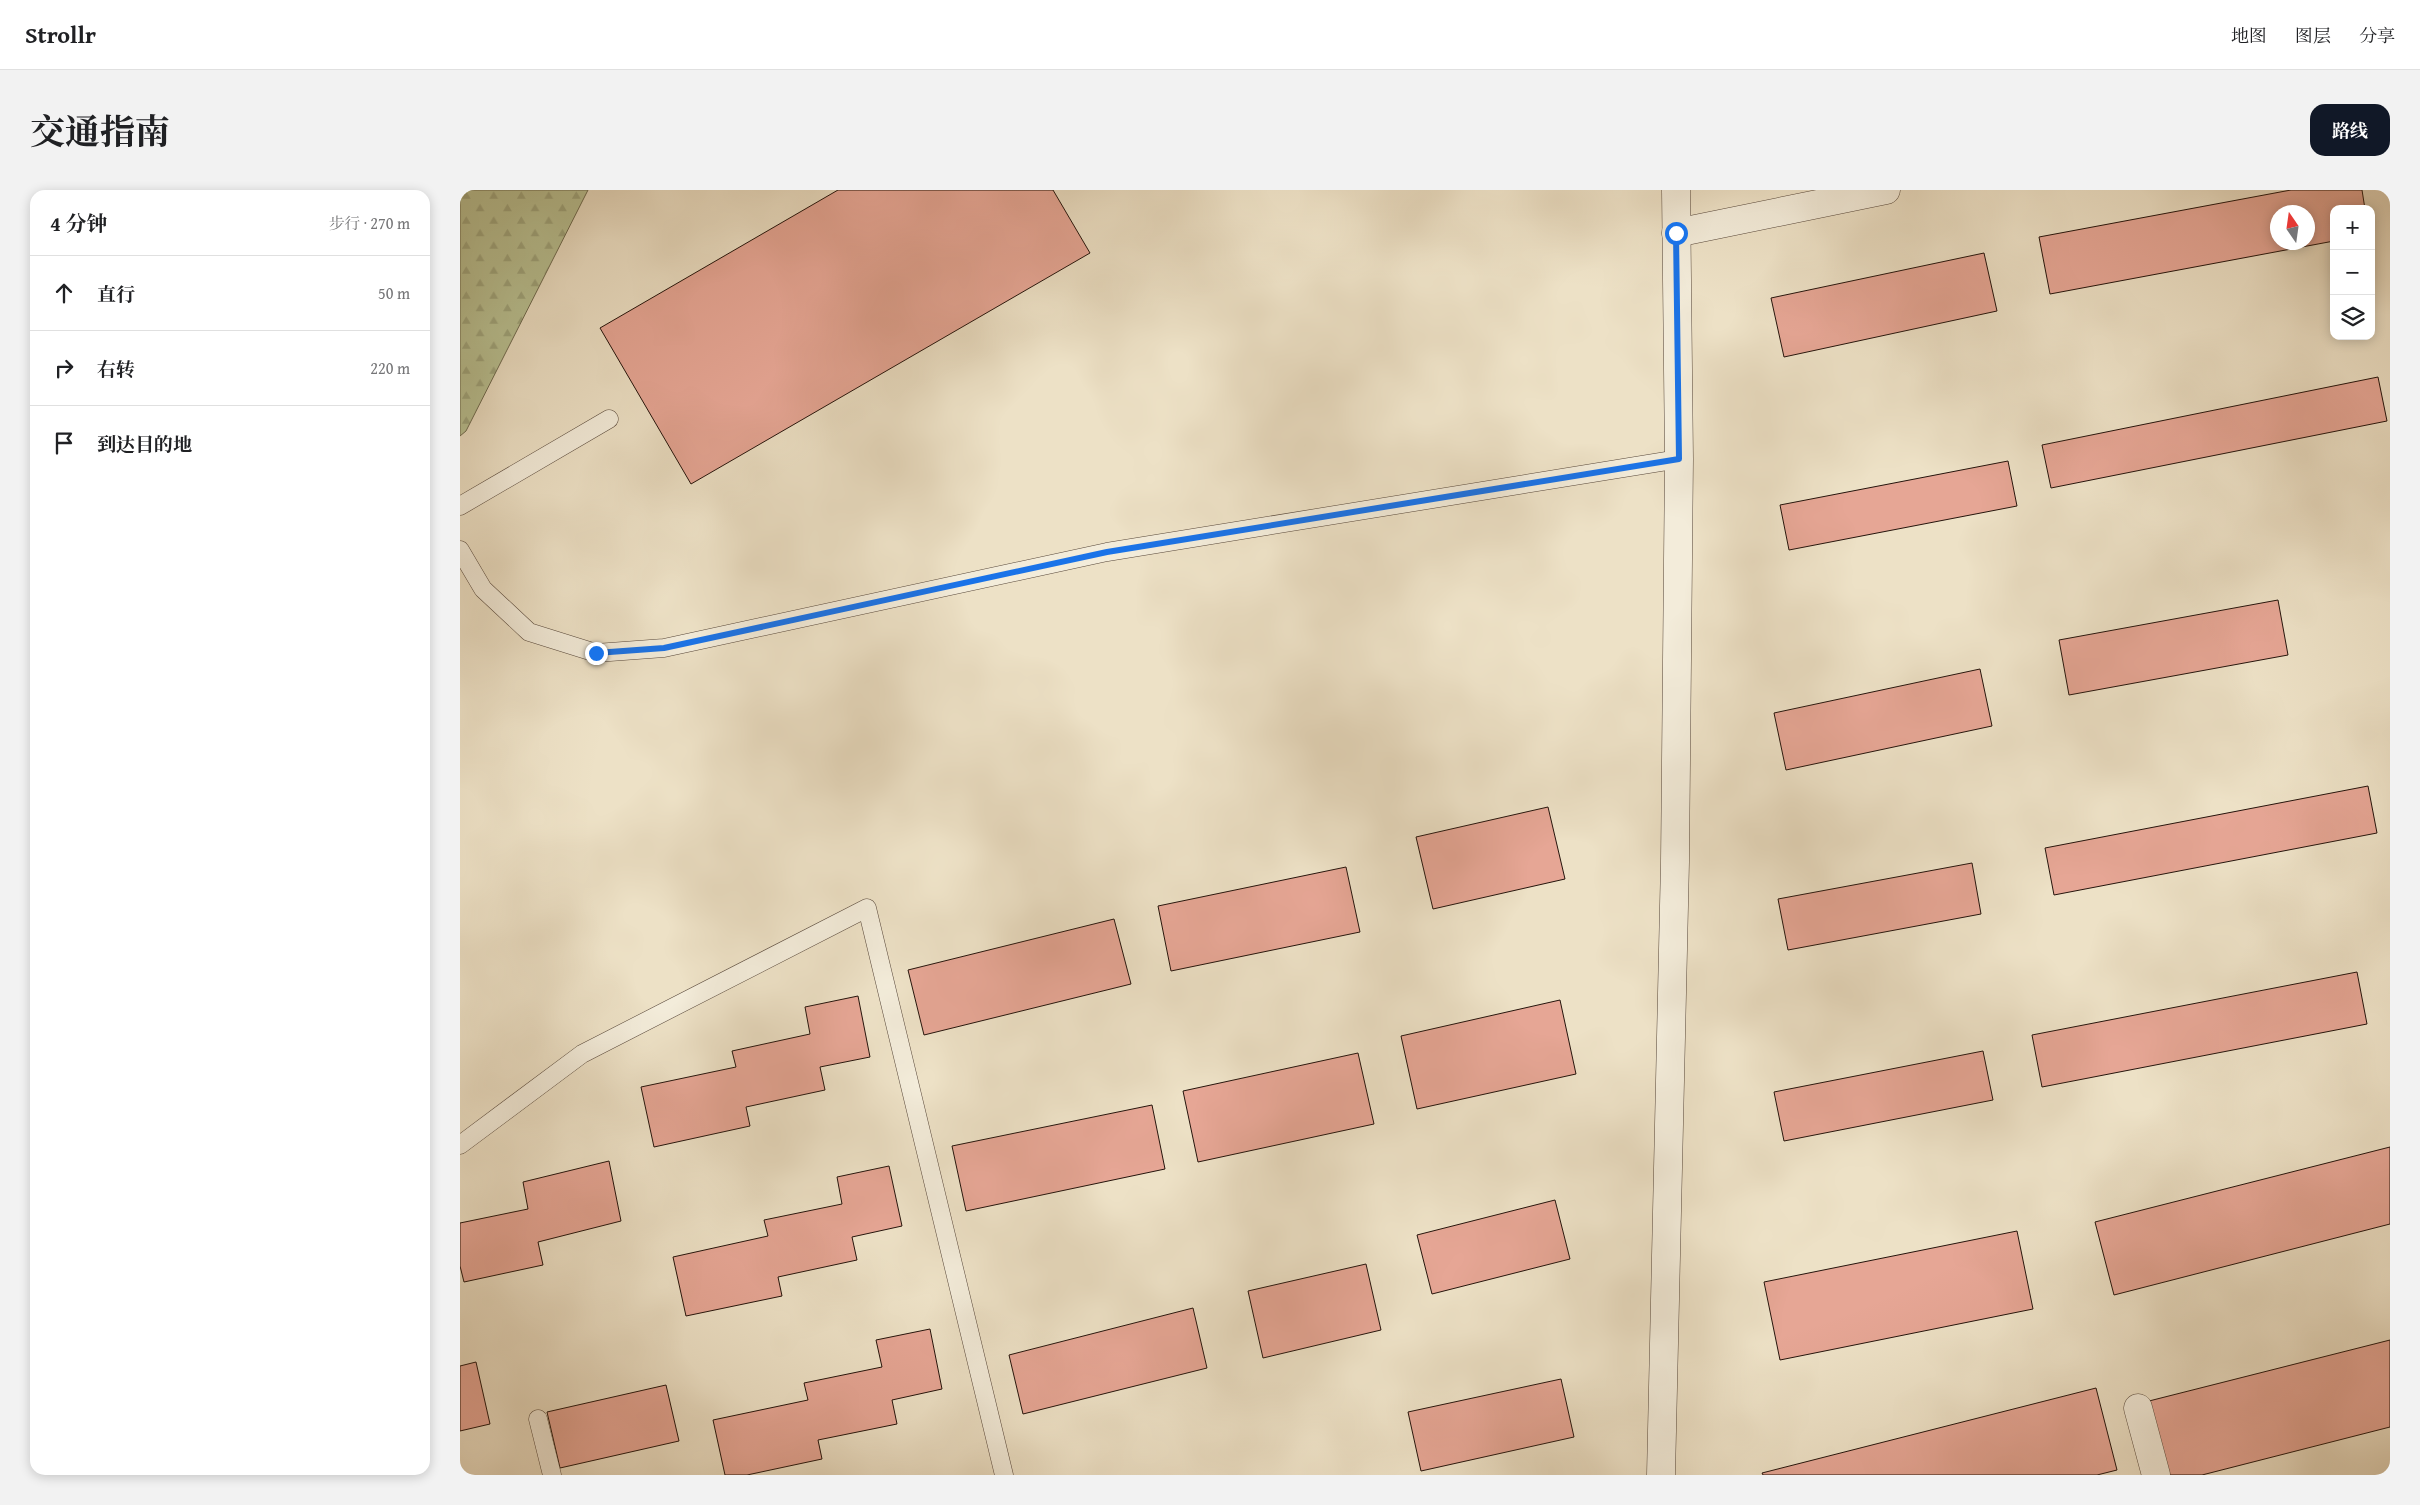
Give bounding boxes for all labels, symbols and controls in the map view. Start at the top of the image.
text: Strollr [25,17,96,52]
text: 地图 [2231,22,2267,49]
text: 图层 [2295,22,2331,49]
text: 分享 [2359,22,2395,49]
button: 路线 [2310,104,2390,156]
text: 交通指南 [30,106,170,157]
north arrow [2270,205,2315,250]
map controls [2330,205,2375,340]
button: + [2330,205,2375,250]
text: 4 分钟 [50,208,108,239]
text: 步行 · 270 m [329,211,410,235]
route start [1665,222,1688,245]
button: − [2330,250,2375,295]
icon: ahead [50,279,78,307]
text: 直行 [97,280,135,308]
text: 50 m [378,281,410,305]
button: layers [2330,295,2375,340]
icon: right [50,354,78,382]
text: 右转 [97,355,135,383]
text: 220 m [370,356,410,380]
icon: arrive [50,429,78,457]
text: 到达目的地 [97,430,192,458]
route end [585,642,608,665]

